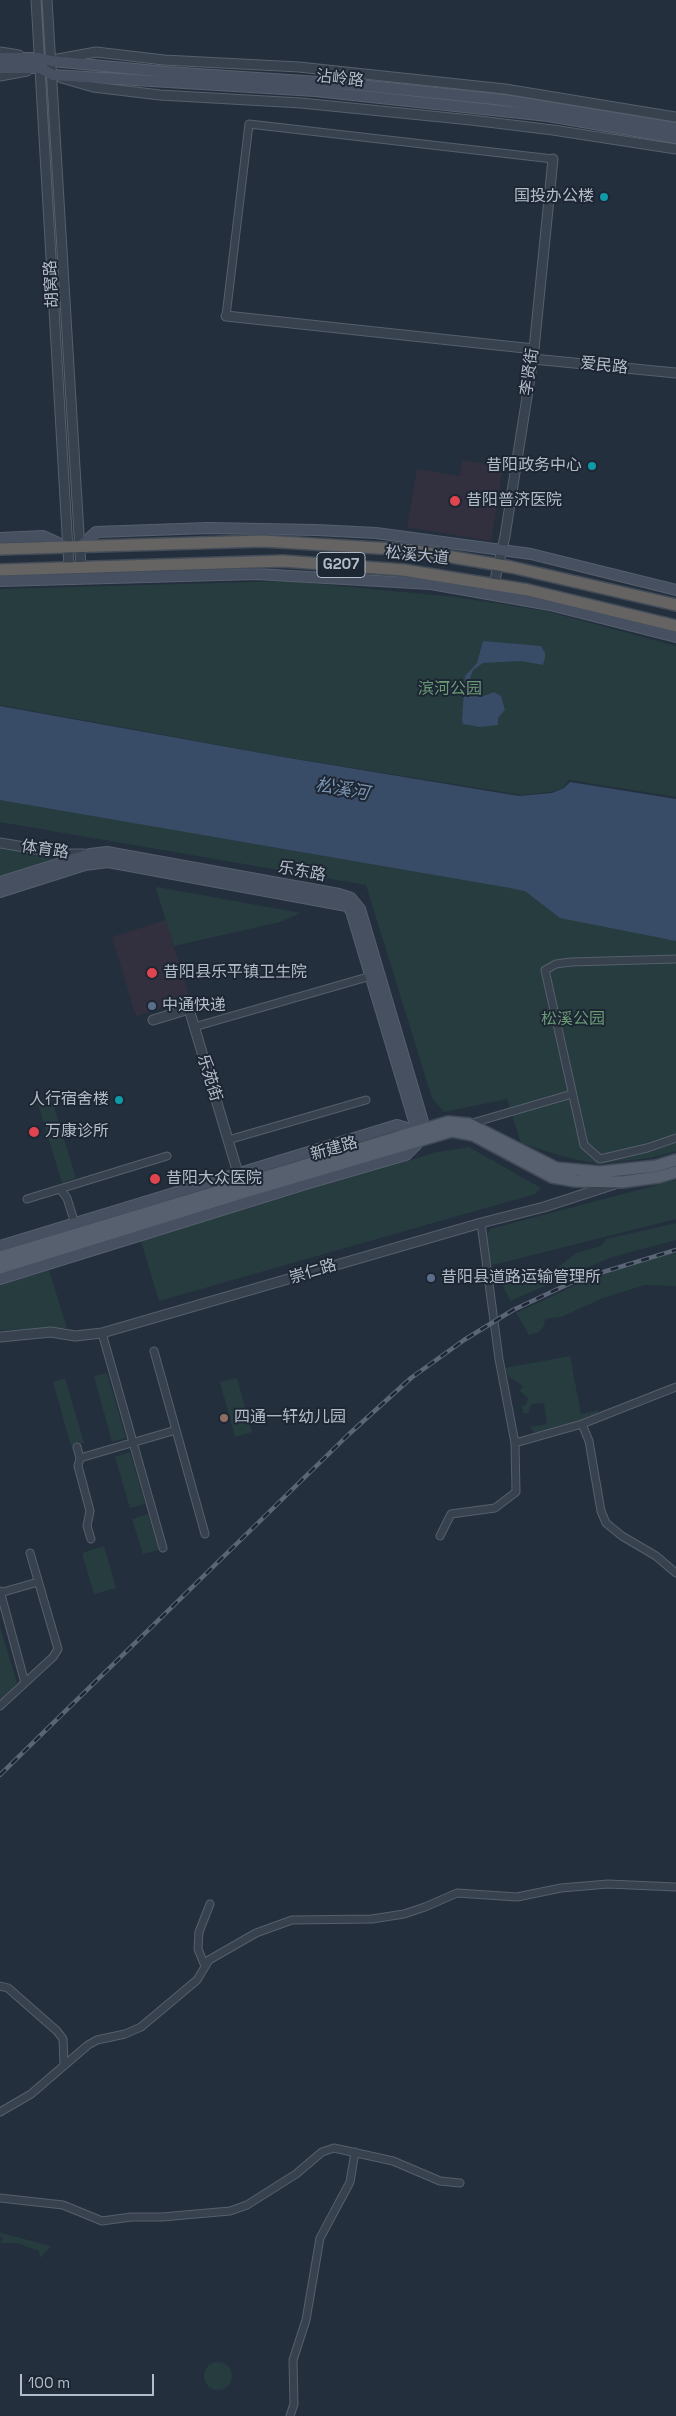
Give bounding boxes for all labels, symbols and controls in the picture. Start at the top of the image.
street label: 沾岭路 [315,67,365,91]
place label: 国投办公楼 [514,187,594,207]
marker: 国投办公楼 [598,191,610,203]
street label: 胡窝路 [41,260,63,308]
street label: 李贤街 [517,347,543,397]
street label: 爱民路 [579,354,629,378]
place label: 昔阳政务中心 [486,456,582,476]
marker: 昔阳政务中心 [586,460,598,472]
place label: 昔阳普济医院 [466,491,562,511]
marker: 昔阳普济医院 [448,494,462,508]
street label: 松溪大道 [384,543,450,569]
road number: G207 [317,552,365,578]
park label: 滨河公园 [418,680,482,700]
water label: 松溪河 [314,775,370,805]
street label: 体育路 [20,837,70,863]
street label: 乐东路 [277,858,327,886]
place label: 昔阳县乐平镇卫生院 [163,963,307,983]
marker: 昔阳县乐平镇卫生院 [145,966,159,980]
place label: 中通快递 [162,996,226,1016]
marker: 中通快递 [146,1000,158,1012]
park label: 松溪公园 [541,1010,605,1030]
street label: 乐苑街 [193,1052,225,1104]
place label: 人行宿舍楼 [29,1090,109,1110]
marker: 人行宿舍楼 [113,1094,125,1106]
place label: 万康诊所 [45,1122,109,1142]
marker: 万康诊所 [27,1125,41,1139]
street label: 新建路 [308,1133,360,1165]
place label: 昔阳大众医院 [166,1169,262,1189]
marker: 昔阳大众医院 [148,1172,162,1186]
street label: 崇仁路 [287,1256,339,1288]
place label: 昔阳县道路运输管理所 [441,1268,601,1288]
marker: 昔阳县道路运输管理所 [425,1272,437,1284]
place label: 四通一轩幼儿园 [234,1408,346,1428]
marker: 四通一轩幼儿园 [218,1412,230,1424]
scale bar [22,2364,156,2396]
text: 100 m [28,2373,70,2392]

